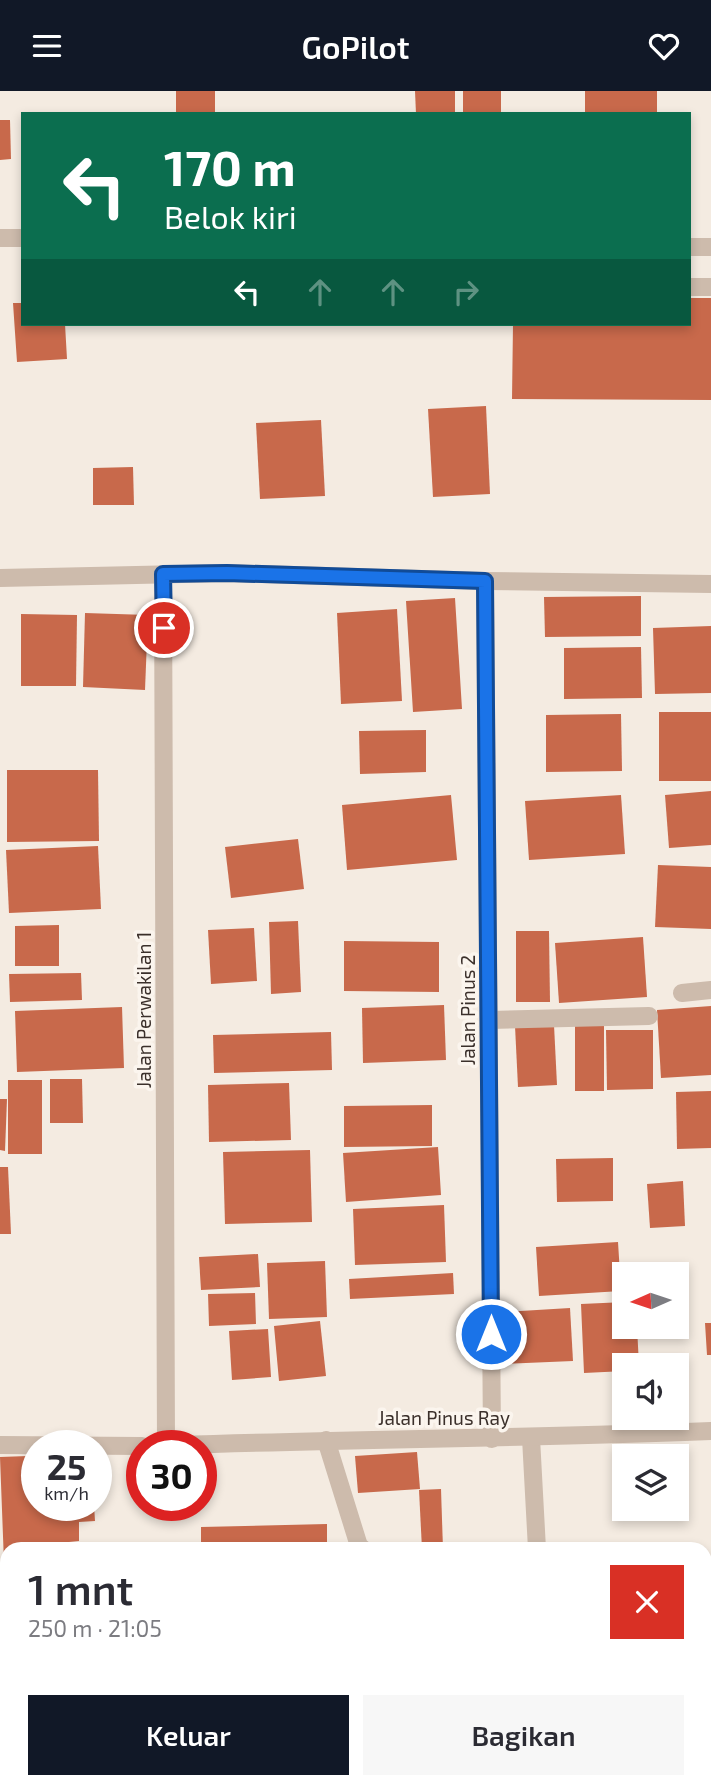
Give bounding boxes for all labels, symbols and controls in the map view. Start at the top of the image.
icon: menu [28,27,66,65]
text: GoPilot [301,27,410,65]
icon: heart [645,27,683,65]
text: 170 m [164,137,296,196]
icon: left [49,140,140,231]
text: Belok kiri [164,197,297,235]
icon: left [228,273,266,311]
icon: ahead [301,273,339,311]
icon: ahead [374,273,412,311]
icon: right [447,273,485,311]
pin [134,598,194,658]
icon: arrive [145,609,183,647]
street label: Jalan Perwakilan 1 [132,932,155,1088]
street label: Jalan Pinus 2 [456,955,479,1065]
north arrow [612,1262,690,1339]
map controls [612,1262,689,1521]
position arrow [454,1297,528,1371]
button: sound [612,1353,689,1430]
street label: Jalan Pinus Ray [378,1406,510,1429]
speed limit sign: 30 [126,1430,217,1521]
button: layers [612,1444,689,1521]
text: 25 [47,1445,86,1487]
text: km/h [44,1482,89,1504]
text: 1 mnt [28,1563,133,1613]
button: close [610,1565,684,1639]
text: 250 m · 21:05 [28,1614,162,1642]
button: Keluar [28,1695,349,1775]
button: Bagikan [363,1695,684,1775]

